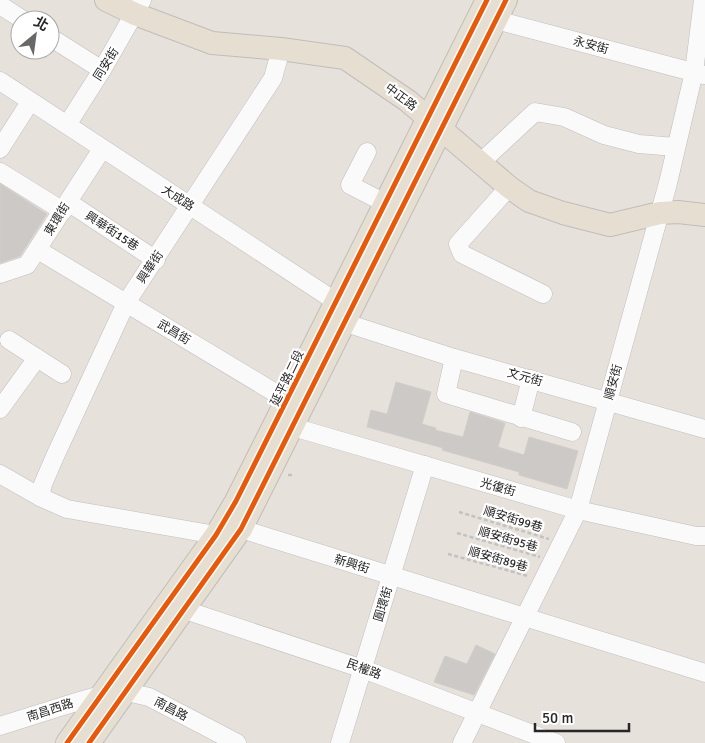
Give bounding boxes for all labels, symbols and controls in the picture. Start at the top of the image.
north arrow [10,10,60,60]
text: 北 [31,13,51,35]
street label: 永安街 [572,34,610,57]
street label: 同安街 [91,45,122,84]
street label: 中正路 [382,81,420,114]
street label: 大成路 [159,182,197,215]
street label: 東環街 [42,200,73,239]
street label: 興華街15巷 [82,209,141,254]
street label: 興華街 [134,248,167,286]
street label: 武昌街 [154,317,193,348]
street label: 延平路二段 [268,348,307,408]
street label: 順安街 [602,363,625,401]
street label: 文元街 [505,365,544,390]
street label: 光復街 [478,475,517,500]
street label: 順安街99巷 [482,503,544,536]
street label: 順安街95巷 [476,524,539,555]
street label: 順安街89巷 [466,544,529,575]
street label: 新興街 [332,552,371,577]
street label: 圓環街 [371,585,396,624]
street label: 民權路 [344,656,383,683]
street label: 南昌路 [151,694,190,725]
street label: 南昌西路 [25,696,75,725]
scale bar [535,700,629,732]
text: 50 m [542,709,573,727]

